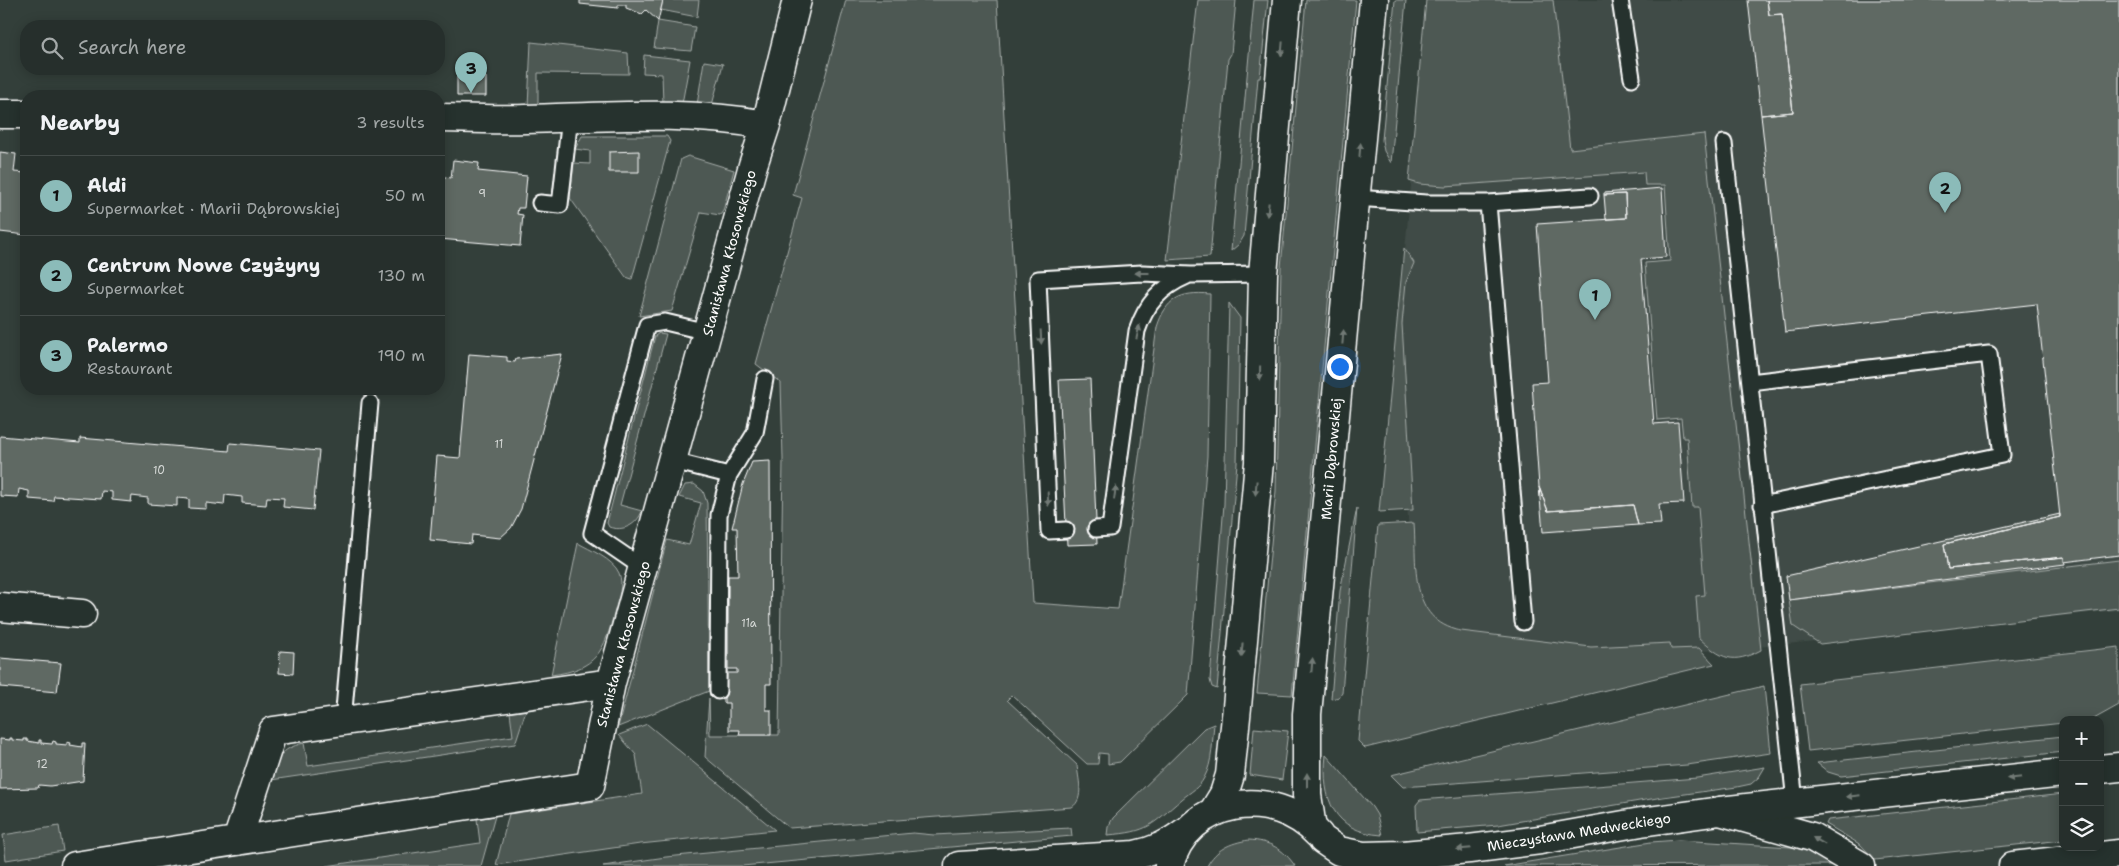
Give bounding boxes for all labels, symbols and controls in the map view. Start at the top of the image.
search box [20,20,445,75]
icon: search [38,34,66,62]
text: Search here [78,35,187,60]
one-way arrow [1278,41,1286,57]
pin: 3 [455,52,487,93]
text: Nearby [40,109,120,137]
text: 3 results [356,112,425,133]
one-way arrow [1356,142,1364,158]
street label: Stanisława Kłosowskiego [698,168,760,338]
pin: 2 [1929,172,1961,213]
text: Aldi [87,173,127,198]
text: 1 [52,185,60,206]
text: 50 m [385,185,425,206]
house number: 9 [478,186,486,201]
text: Supermarket · Marii Dąbrowskiej [87,198,340,219]
one-way arrow [1264,203,1272,219]
text: Centrum Nowe Czyżyny [87,253,320,278]
text: 2 [50,265,62,286]
text: 130 m [378,265,425,286]
one-way arrow [1134,269,1150,277]
text: Supermarket [87,278,184,299]
pin: 1 [1579,279,1611,320]
one-way arrow [1134,323,1142,339]
one-way arrow [1339,328,1347,344]
one-way arrow [1037,329,1045,345]
text: Palermo [87,333,168,358]
text: 3 [50,345,62,366]
text: 190 m [378,345,425,366]
your location [1327,354,1353,380]
text: Restaurant [87,358,173,379]
one-way arrow [1256,365,1264,381]
street label: Marii Dąbrowskiej [1317,397,1345,521]
house number: 11 [495,437,503,452]
house number: 10 [153,463,165,478]
one-way arrow [1252,480,1260,496]
one-way arrow [1111,484,1119,500]
one-way arrow [1044,492,1052,508]
street label: Stanisława Kłosowskiego [592,559,654,729]
house number: 11a [741,616,757,631]
one-way arrow [1238,642,1246,658]
one-way arrow [1308,657,1316,673]
map controls [2059,716,2104,851]
button: + [2059,716,2104,761]
house number: 12 [36,757,48,772]
button: − [2059,761,2104,806]
one-way arrow [1303,771,1311,787]
one-way arrow [2006,774,2022,782]
one-way arrow [1844,792,1860,800]
button: layers [2059,806,2104,851]
street label: Mieczysława Medweckiego [1486,809,1672,855]
one-way arrow [1813,837,1826,846]
one-way arrow [1456,845,1472,853]

